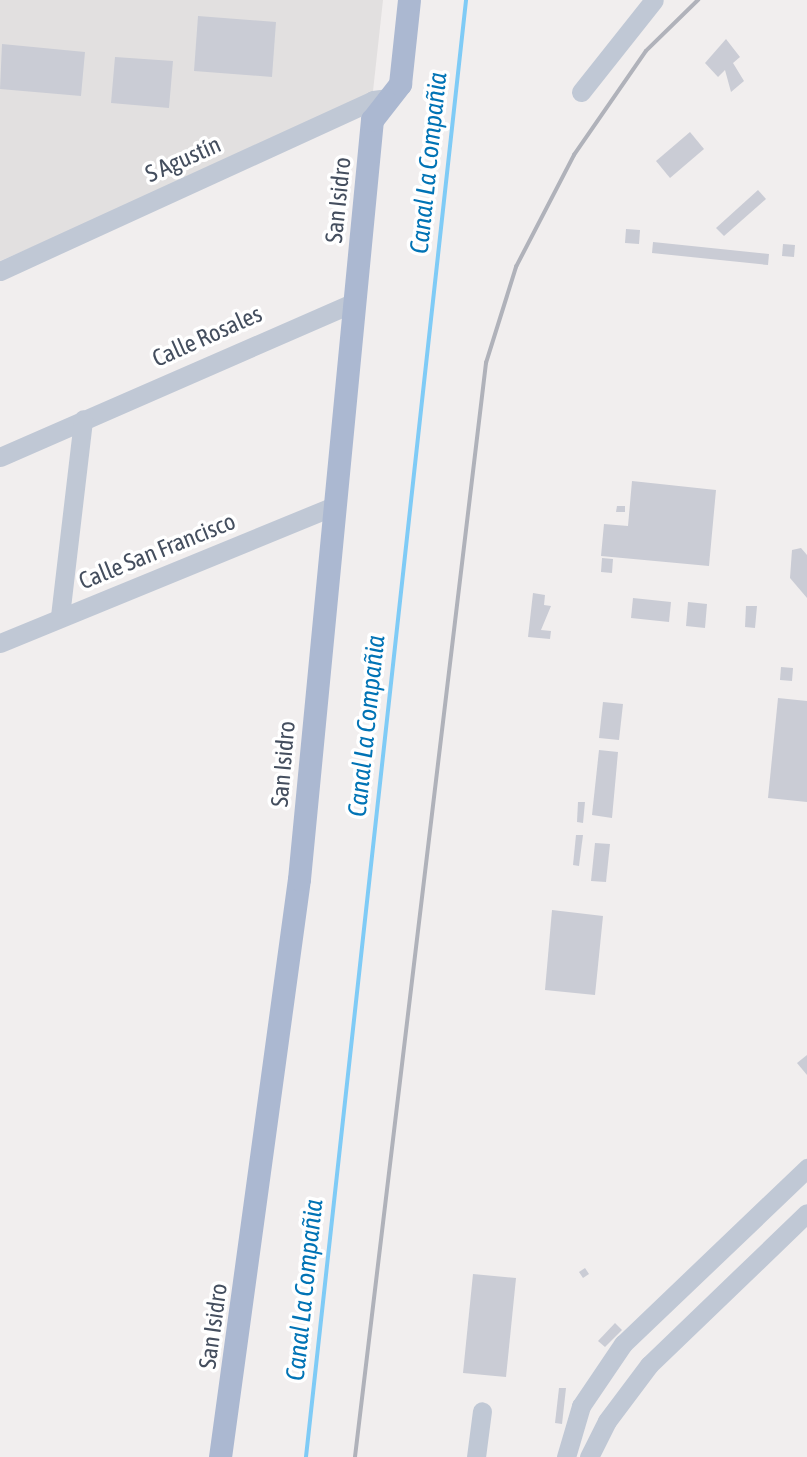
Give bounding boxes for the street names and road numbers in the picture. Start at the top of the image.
street label: S Agustín [141,130,225,188]
street label: San Isidro [319,156,357,244]
street label: Calle Rosales [148,299,266,373]
street label: Calle San Francisco [74,506,240,596]
street label: San Isidro [265,720,301,808]
street label: San Isidro [193,1281,233,1371]

